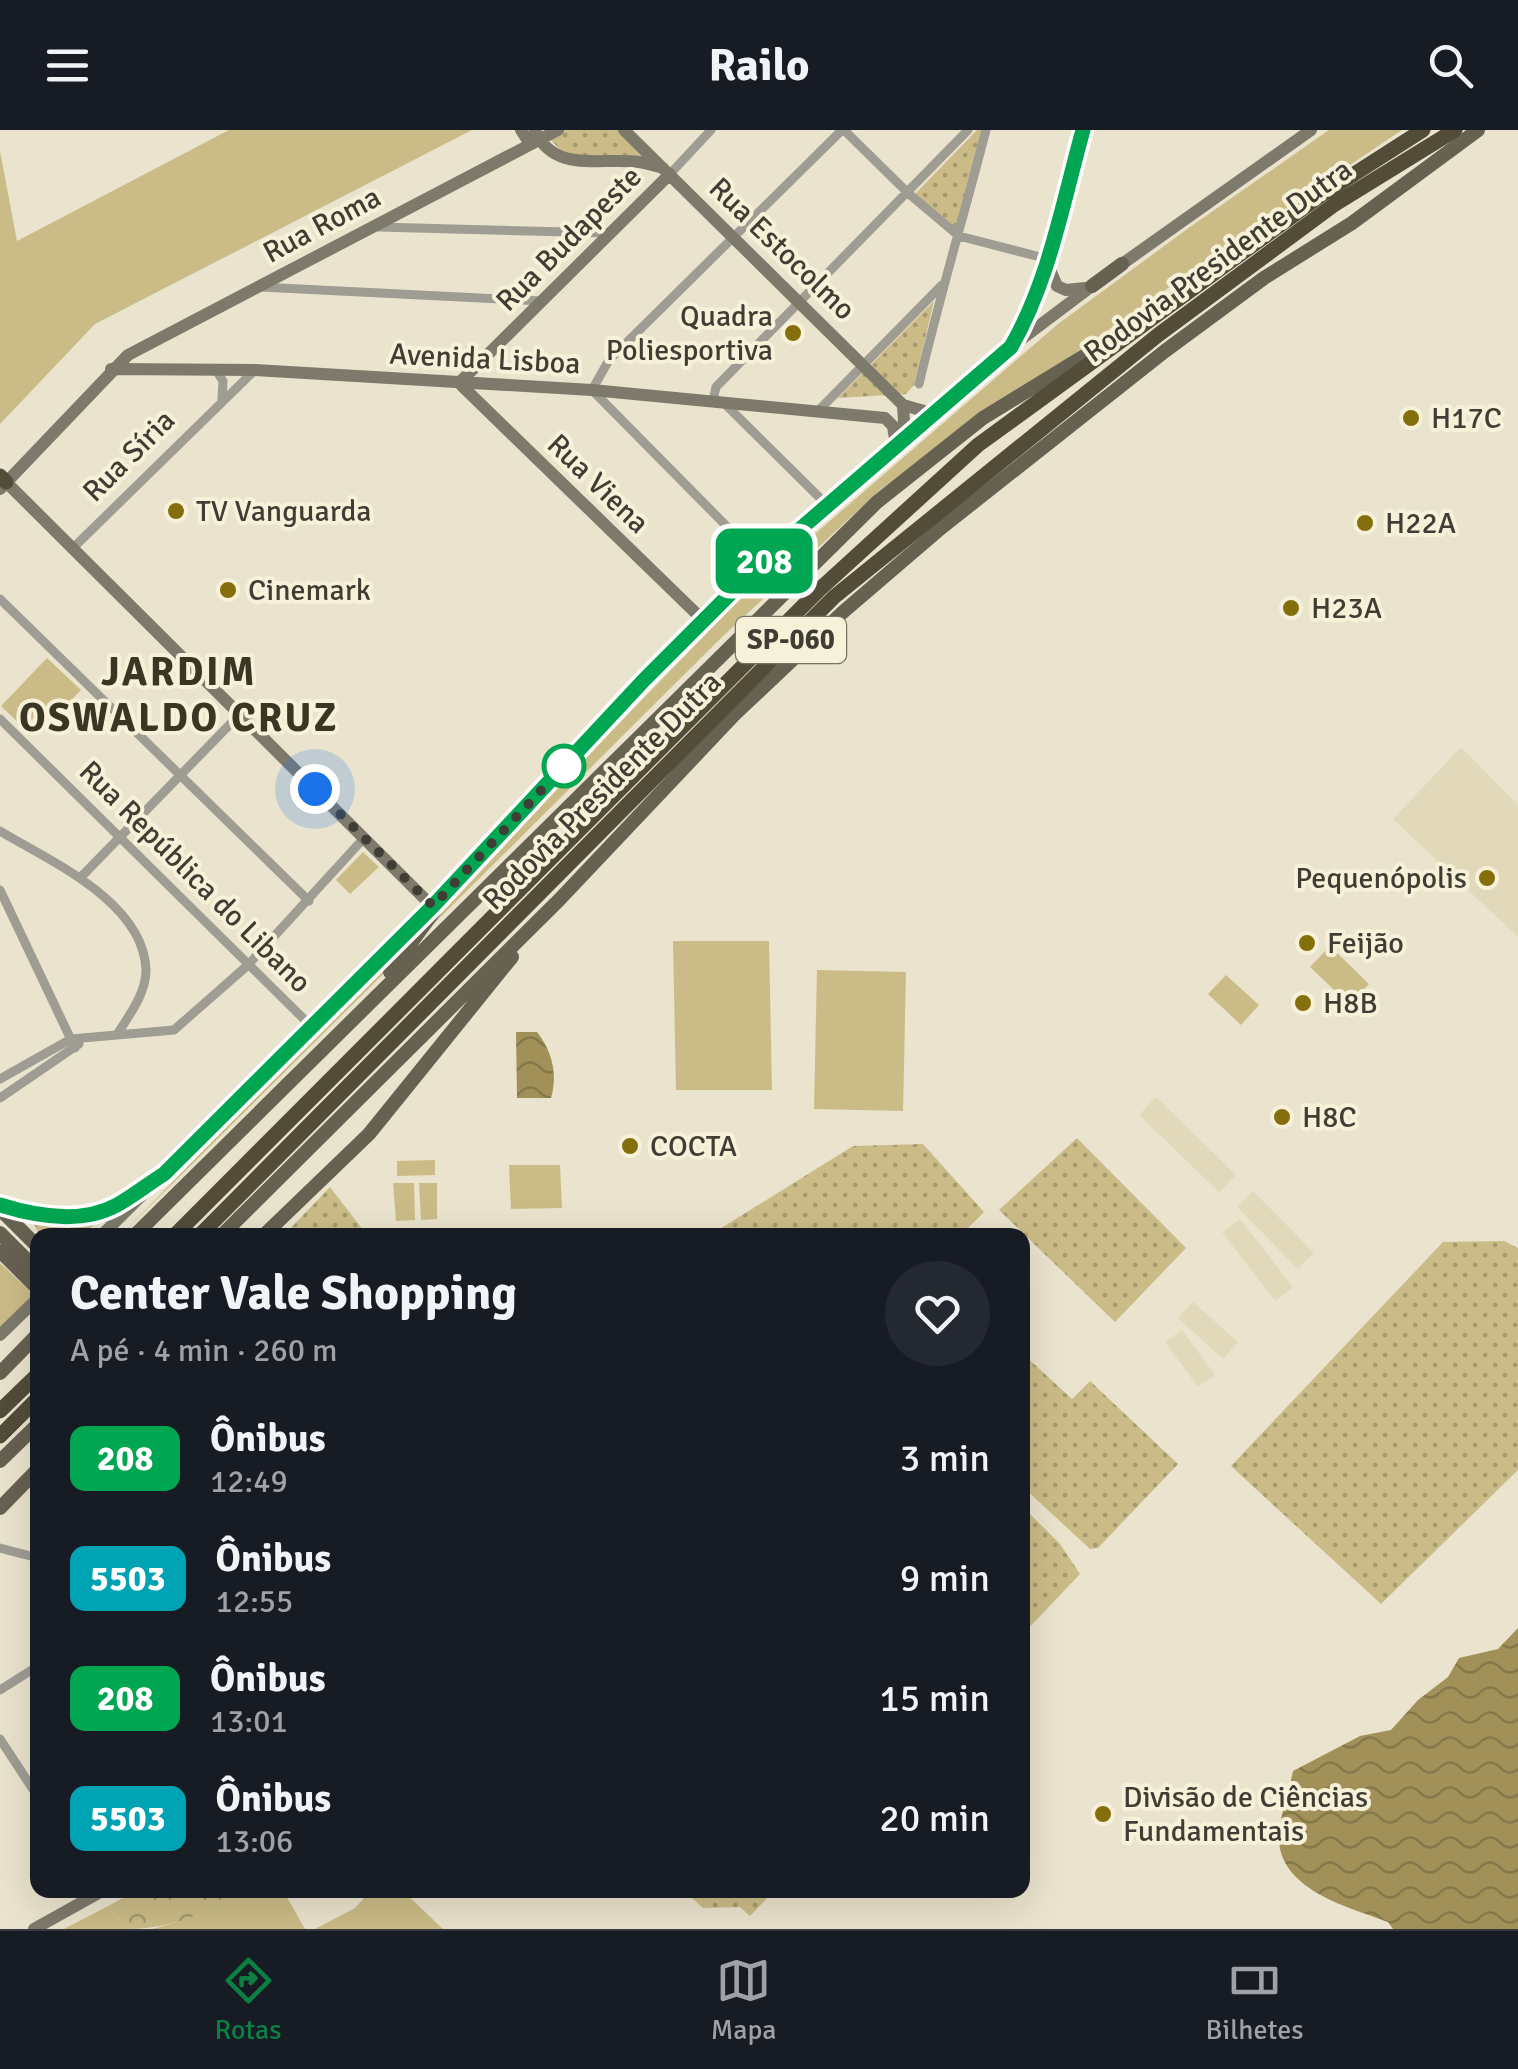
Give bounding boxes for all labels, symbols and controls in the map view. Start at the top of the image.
icon: menu [40,38,95,93]
text: Railo [708,38,810,93]
icon: search [1423,38,1478,93]
street label: Rodovia Presidente Dutra [1077,151,1359,371]
street label: Rua Budapeste [489,159,649,319]
street label: Rua Estocolmo [701,170,863,328]
street label: Rua Roma [257,179,387,271]
place label: Quadra Poliesportiva [606,298,773,369]
marker: Quadra Poliesportiva [782,322,804,344]
street label: Avenida Lisboa [388,336,582,382]
place label: H17C [1431,400,1502,437]
street label: Rua Síria [75,402,183,510]
marker: H17C [1400,407,1422,429]
street label: Rua Viena [539,426,657,542]
place label: TV Vanguarda [196,493,372,530]
marker: TV Vanguarda [165,500,187,522]
place label: H22A [1385,505,1456,542]
marker: H22A [1354,512,1376,534]
line badge: 208 [706,528,822,594]
text: 208 [736,540,792,583]
place label: Cinemark [248,572,371,609]
marker: Cinemark [217,579,239,601]
place label: H23A [1311,590,1382,627]
marker: H23A [1280,597,1302,619]
road number: SP-060 [736,617,846,663]
district label: JARDIM OSWALDO CRUZ [19,647,339,743]
street label: Rodovia Presidente Dutra [475,664,729,918]
unlabelled marker [543,745,585,787]
street label: Rua República do Libano [71,753,319,1001]
your location [290,764,340,814]
place label: Pequenópolis [1295,860,1467,897]
marker: Pequenópolis [1476,867,1498,889]
place label: Feijão [1327,925,1404,962]
marker: Feijão [1296,932,1318,954]
place label: H8B [1323,985,1378,1022]
marker: H8B [1292,992,1314,1014]
place label: H8C [1302,1099,1357,1136]
marker: H8C [1271,1106,1293,1128]
place label: COCTA [650,1128,737,1165]
marker: COCTA [619,1135,641,1157]
button: heart [885,1261,990,1366]
text: Center Vale Shopping [70,1264,517,1323]
text: A pé · 4 min · 260 m [70,1331,338,1370]
text: Ônibus [210,1415,325,1462]
text: 3 min [900,1435,990,1482]
text: 208 [97,1437,153,1480]
text: 12:49 [210,1462,288,1501]
text: Ônibus [216,1535,331,1582]
text: 9 min [900,1555,990,1602]
text: 5503 [90,1557,166,1600]
text: 12:55 [216,1582,293,1621]
text: Ônibus [210,1655,325,1702]
text: 15 min [879,1675,990,1722]
text: 208 [97,1677,153,1720]
text: 13:01 [210,1702,288,1741]
text: Ônibus [216,1775,331,1822]
place label: Divisão de Ciências Fundamentais [1123,1779,1368,1850]
text: 20 min [879,1795,990,1842]
text: 5503 [90,1797,166,1840]
marker: Divisão de Ciências Fundamentais [1092,1803,1114,1825]
text: 13:06 [216,1822,293,1861]
tab: Rotas [215,1953,282,2047]
tab: Mapa [711,1953,777,2047]
tab: Bilhetes [1206,1953,1303,2047]

